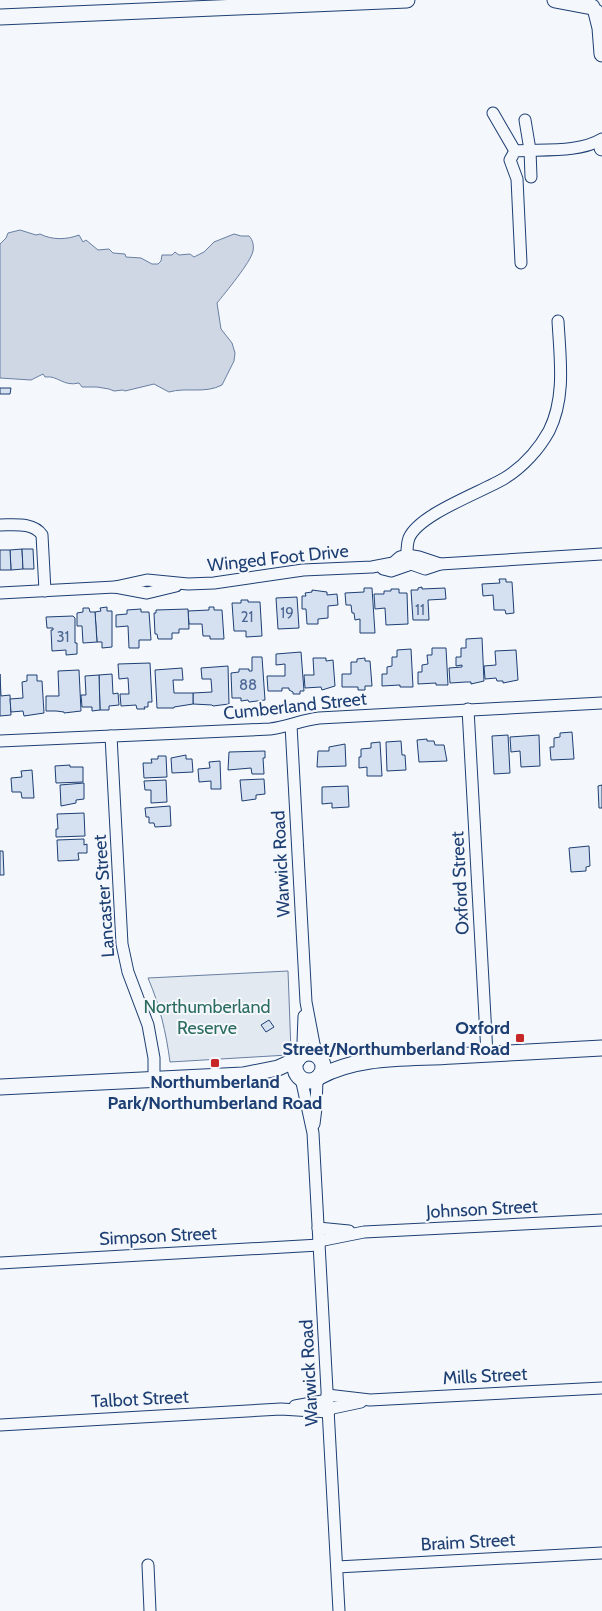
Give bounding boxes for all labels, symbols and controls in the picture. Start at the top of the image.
street label: Winged Foot Drive [206,540,350,576]
house number: 11 [415,601,425,619]
house number: 19 [280,604,294,622]
house number: 21 [241,608,253,626]
house number: 31 [56,628,70,646]
house number: 88 [239,676,257,694]
street label: Cumberland Street [222,688,368,724]
street label: Warwick Road [267,810,295,918]
street label: Oxford Street [446,831,474,935]
street label: Lancaster Street [89,834,119,958]
park label: Northumberland Reserve [144,996,270,1039]
place label: Oxford Street/Northumberland Road [282,1017,510,1060]
marker: Oxford Street/Northumberland Road [514,1032,526,1044]
marker: Northumberland Park/Northumberland Road [209,1057,221,1069]
place label: Northumberland Park/Northumberland Road [108,1071,322,1114]
street label: Johnson Street [425,1195,538,1223]
street label: Simpson Street [99,1222,217,1250]
street label: Warwick Road [295,1319,323,1427]
street label: Mills Street [442,1363,528,1389]
street label: Talbot Street [91,1385,189,1413]
street label: Braim Street [420,1529,516,1555]

